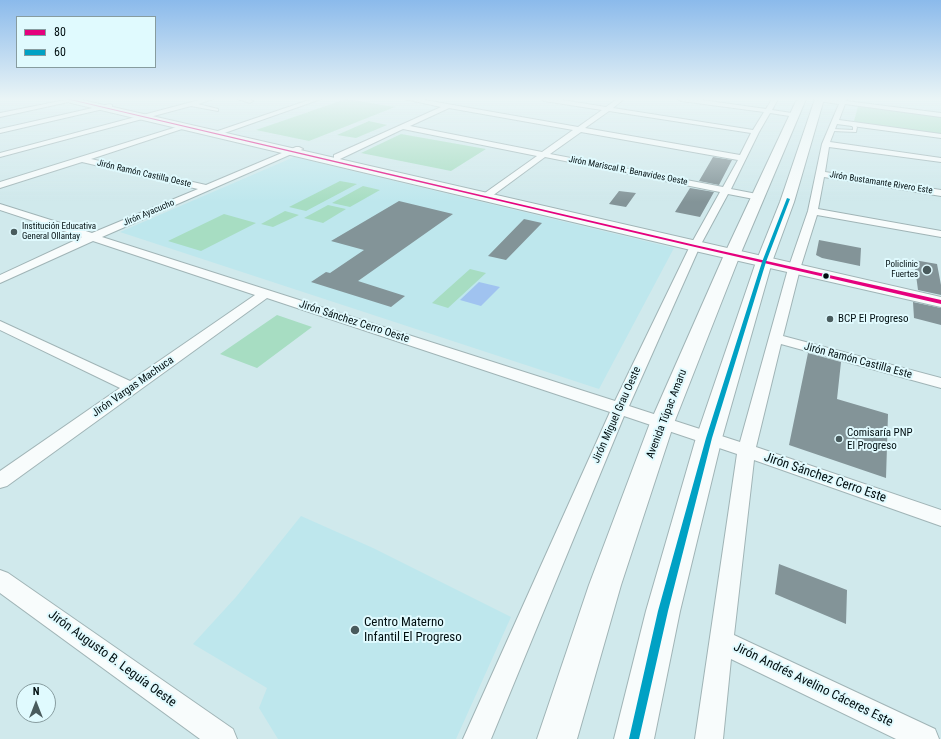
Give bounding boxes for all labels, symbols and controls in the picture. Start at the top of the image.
legend [16,16,156,68]
text: 80 [54,25,66,39]
text: 60 [54,45,66,59]
street label: Jirón Mariscal R. Benavides Oeste [568,154,688,188]
street label: Jirón Ramón Castilla Oeste [96,158,192,190]
street label: Jirón Bustamante Rivero Este [829,170,933,196]
street label: Jirón Ayacucho [122,197,176,229]
place label: Institución Educativa General Ollantay [22,222,96,243]
marker: Institución Educativa General Ollantay [9,227,19,237]
place label: Policlinic Fuertes [886,260,918,281]
marker: Policlinic Fuertes [921,264,933,276]
unlabelled marker [821,271,831,281]
street label: Jirón Sánchez Cerro Oeste [297,298,411,346]
place label: BCP El Progreso [838,312,909,326]
marker: BCP El Progreso [825,314,835,324]
street label: Jirón Ramón Castilla Este [803,340,913,382]
street label: Jirón Vargas Machuca [90,354,176,420]
street label: Jirón Miguel Grau Oeste [590,365,644,465]
street label: Avenida Túpac Amaru [644,368,690,460]
place label: Comisaría PNP El Progreso [847,426,913,452]
marker: Comisaría PNP El Progreso [834,434,844,444]
street label: Jirón Sánchez Cerro Este [762,450,888,506]
street label: Jirón Augusto B. Leguía Oeste [45,607,179,711]
place label: Centro Materno Infantil El Progreso [364,615,462,646]
marker: Centro Materno Infantil El Progreso [349,624,361,636]
street label: Jirón Andrés Avelino Cáceres Este [731,640,895,730]
north arrow [16,683,56,723]
text: N [33,685,39,698]

